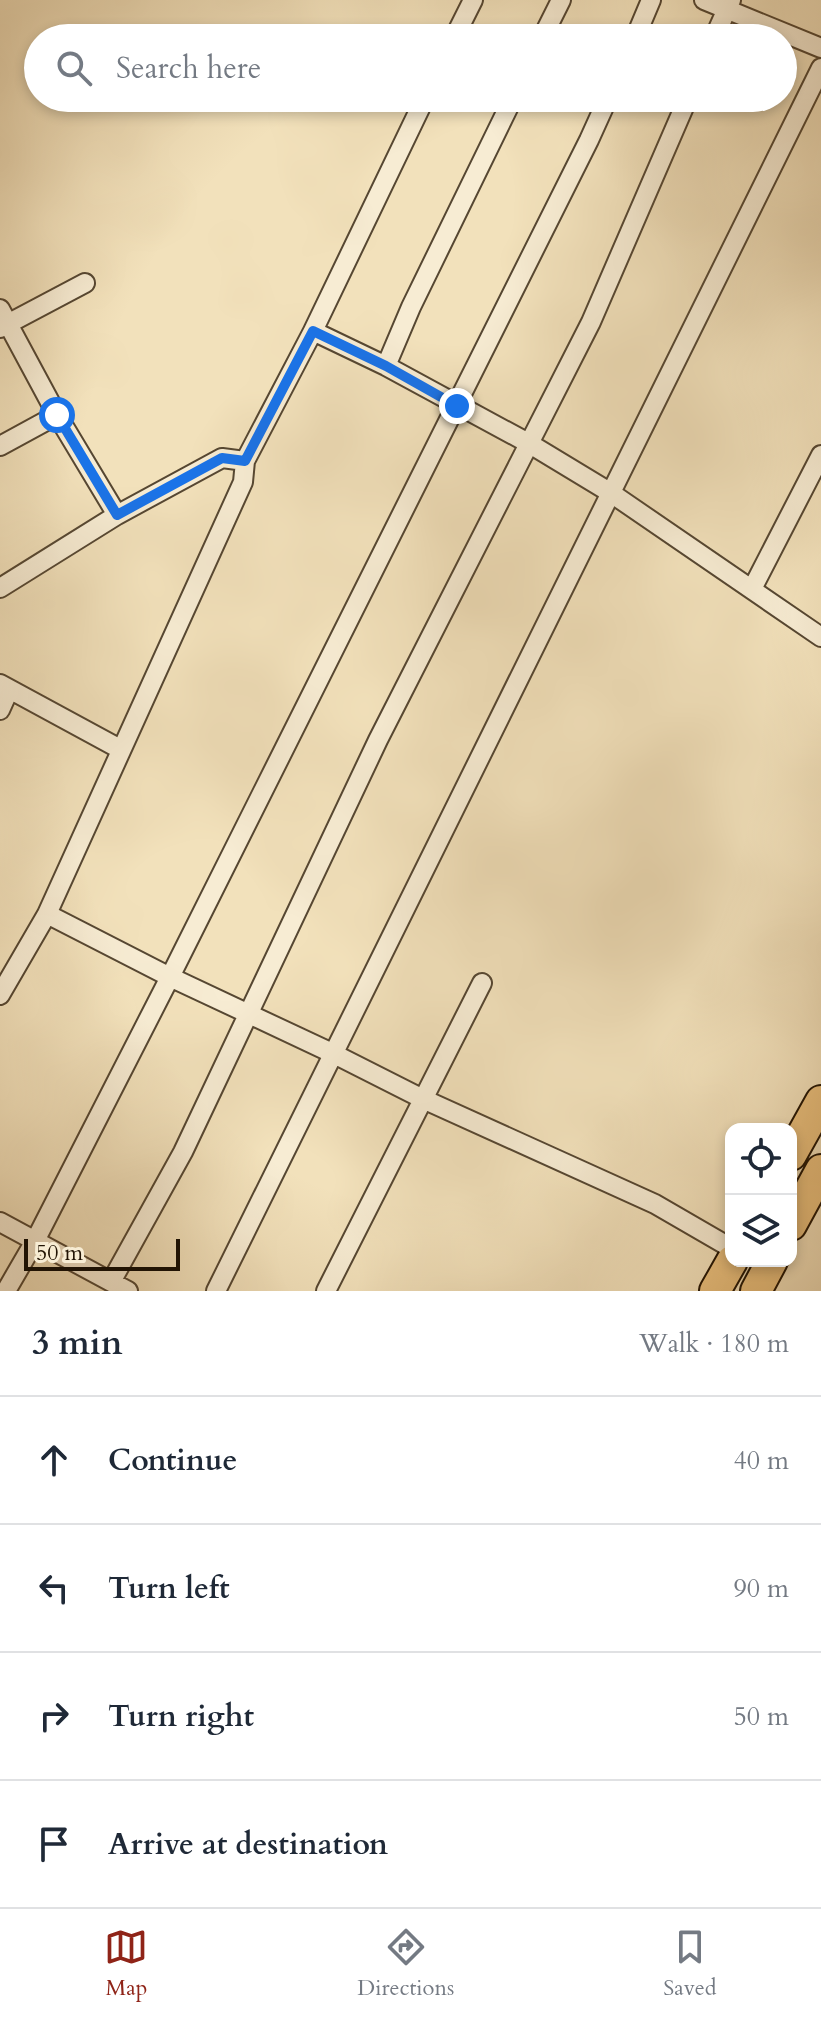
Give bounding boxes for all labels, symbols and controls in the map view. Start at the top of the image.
search box [24,24,797,112]
icon: search [52,46,96,90]
text: Search here [116,48,261,89]
route end [439,388,475,424]
route start [39,397,75,433]
map controls [725,1123,797,1267]
button: locate [725,1123,797,1195]
button: layers [725,1195,797,1267]
scale bar [24,1235,180,1271]
text: 50 m [36,1238,83,1268]
text: 3 min [32,1320,123,1366]
text: Walk · 180 m [639,1326,789,1361]
icon: ahead [32,1438,76,1482]
text: Continue [108,1440,237,1481]
text: 40 m [733,1443,789,1478]
icon: left [32,1566,76,1610]
text: Turn left [108,1568,230,1609]
text: 90 m [733,1571,789,1606]
icon: right [32,1694,76,1738]
text: Turn right [108,1696,254,1737]
text: 50 m [733,1699,789,1734]
icon: arrive [32,1822,76,1866]
text: Arrive at destination [108,1824,388,1865]
tab: Map [104,1925,148,2003]
tab: Directions [357,1925,454,2003]
tab: Saved [663,1925,717,2003]

